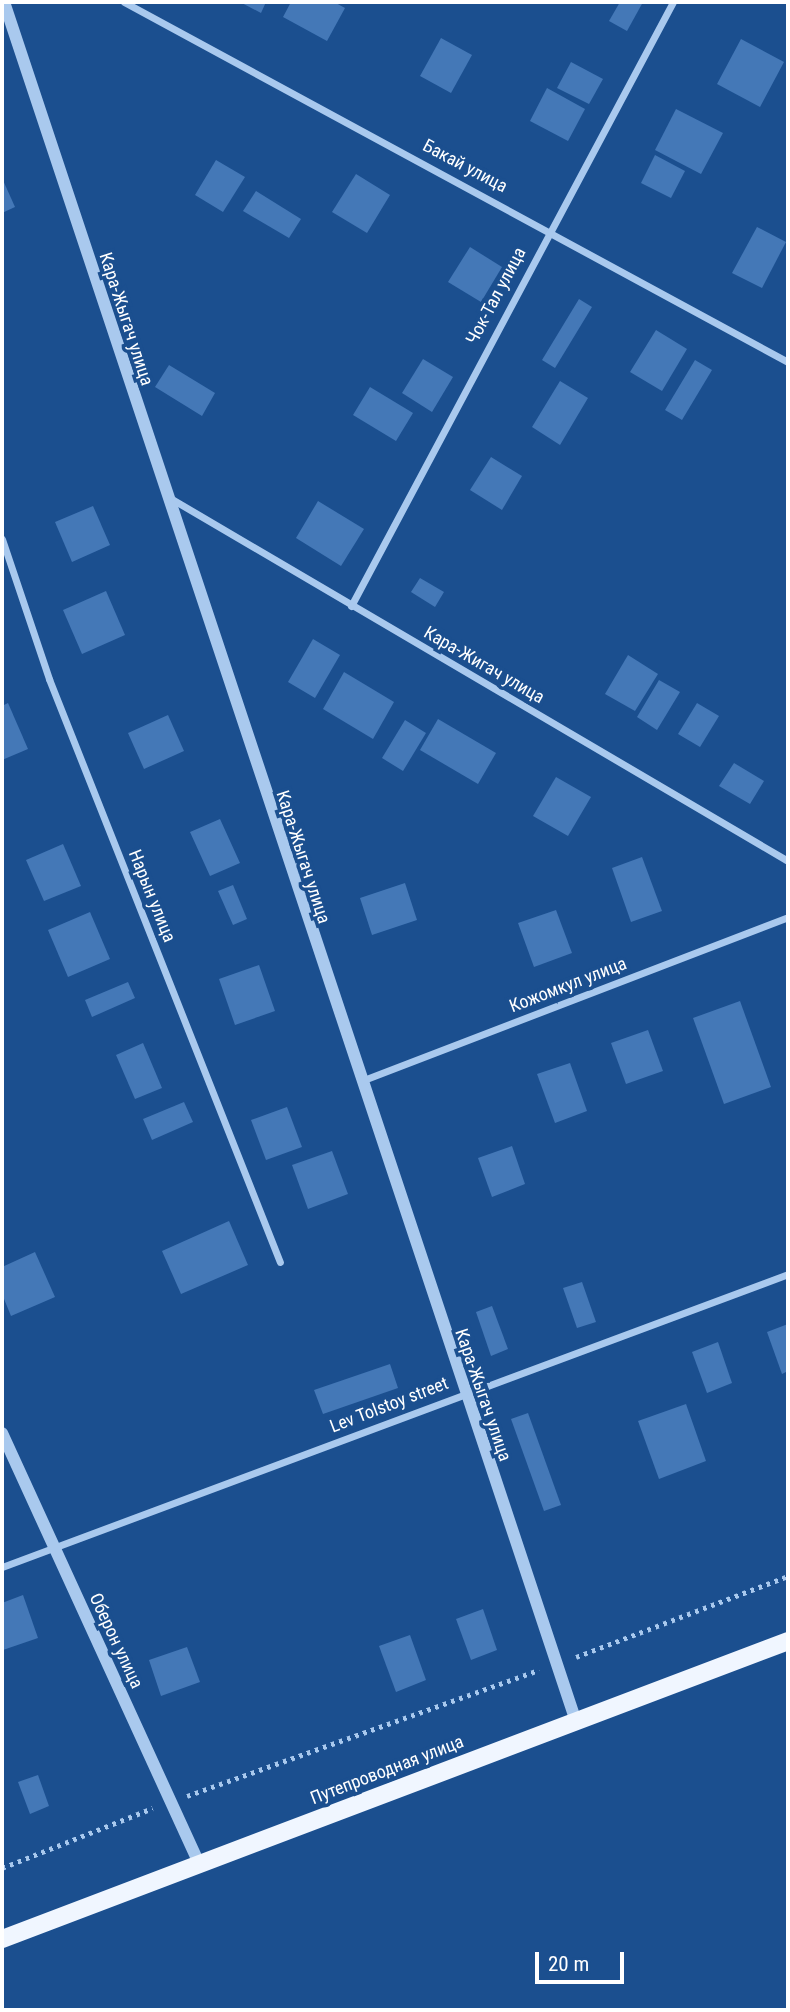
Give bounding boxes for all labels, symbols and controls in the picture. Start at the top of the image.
street label: Бакай улица [419,135,511,197]
street label: Чок-Тал улица [461,244,531,348]
street label: Кара-Жыгач улица [94,250,158,388]
street label: Кара-Жигач улица [420,622,548,708]
street label: Кара-Жыгач улица [271,788,335,926]
street label: Нарын улица [124,847,180,945]
street label: Кожомкул улица [506,953,630,1017]
street label: Кара-Жыгач улица [450,1326,516,1464]
street label: Lev Tolstoy street [327,1372,451,1438]
street label: Оберон улица [85,1590,147,1692]
street label: Путепроводная улица [307,1731,467,1809]
scale bar [538,1938,627,1982]
text: 20 m [548,1952,589,1976]

